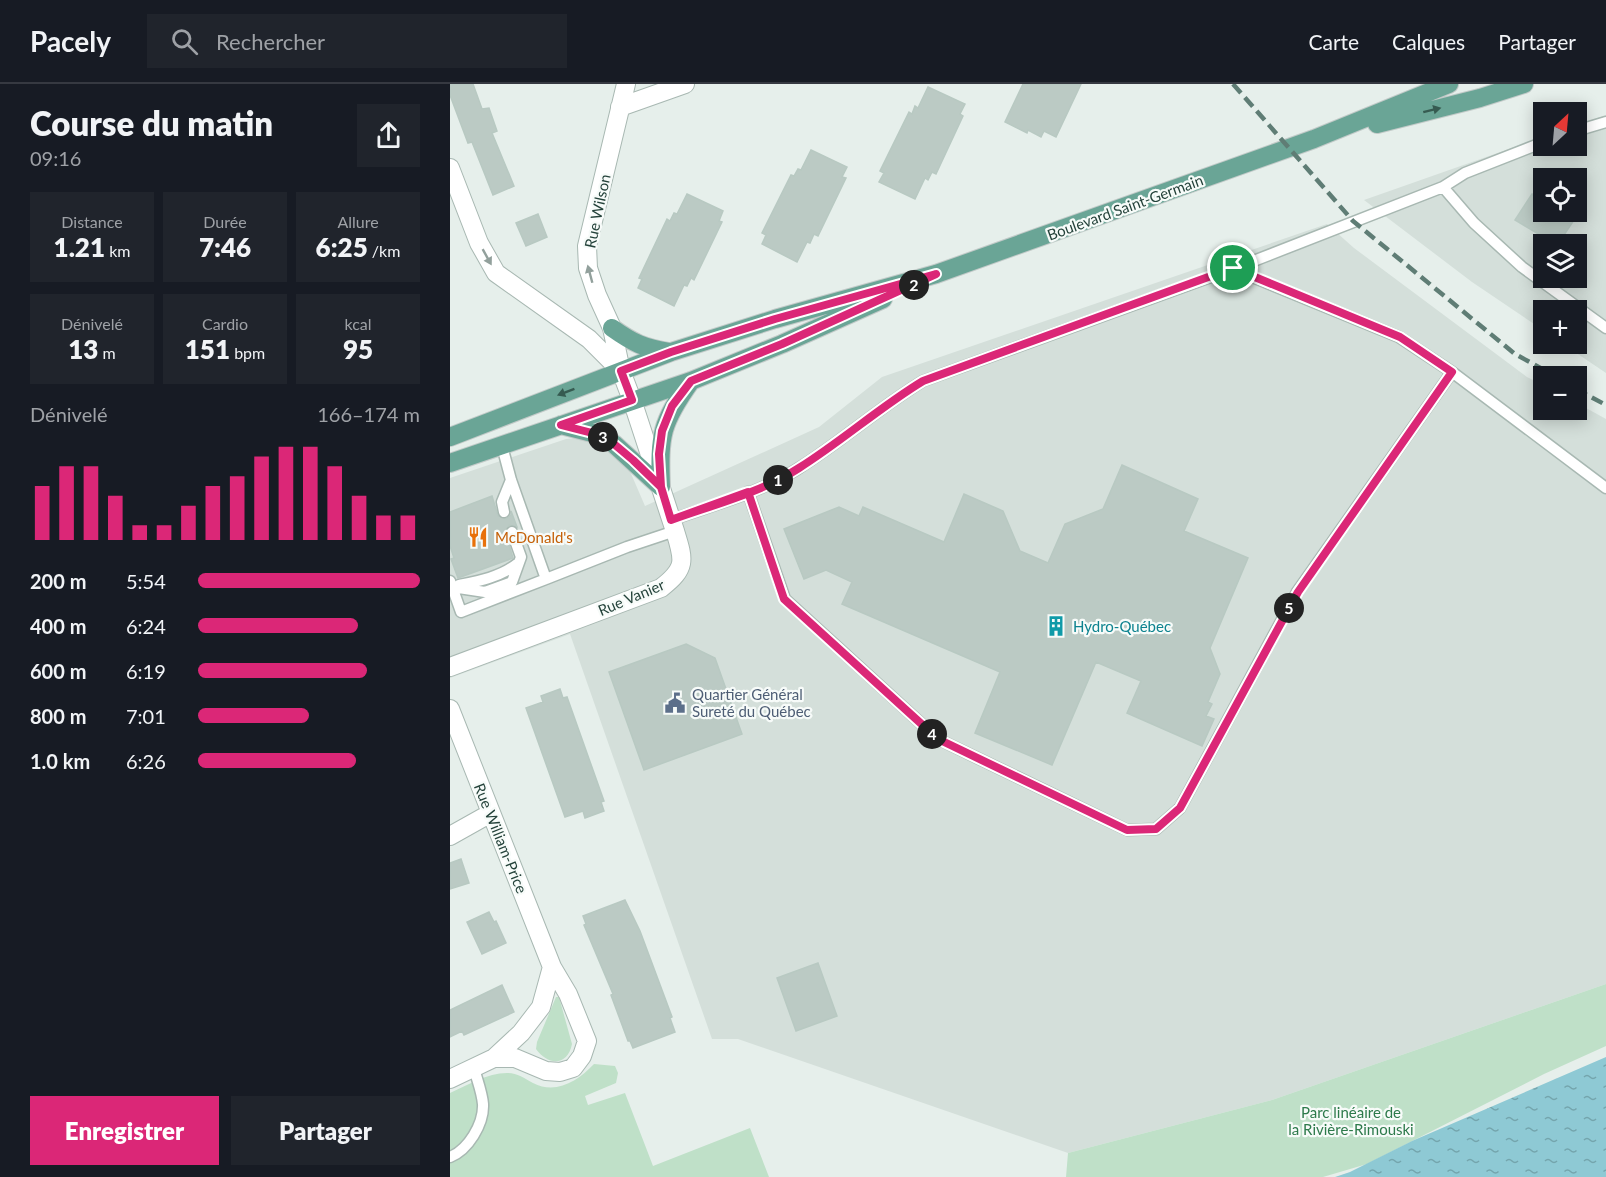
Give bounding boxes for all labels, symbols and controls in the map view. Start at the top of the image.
search box [147,14,567,68]
text: Pacely [30,24,111,58]
icon: search [168,25,201,58]
text: Rechercher [216,28,325,55]
text: Carte [1308,29,1359,54]
text: Calques [1392,29,1465,54]
text: Partager [1498,29,1576,54]
north arrow [1533,102,1587,156]
map controls [1533,102,1587,420]
text: Course du matin [30,103,273,143]
button: share [357,104,420,167]
one-way arrow [1423,105,1441,115]
text: 09:16 [30,146,81,170]
button: locate [1533,168,1587,222]
street label: Boulevard Saint-Germain [1045,170,1205,244]
street label: Rue Wilson [580,172,614,250]
text: Distance [61,212,123,231]
text: Durée [203,212,247,231]
text: Allure [337,212,379,231]
text: 1.21 [54,231,105,263]
text: 7:46 [199,231,251,263]
text: 6:25 [316,231,368,263]
button: layers [1533,234,1587,288]
text: km [105,241,130,260]
text: /km [368,241,400,260]
pin [1207,242,1258,293]
one-way arrow [482,249,492,266]
icon: arrive [1216,251,1249,284]
one-way arrow [585,265,595,283]
pin: 2 [899,270,929,300]
text: 2 [909,275,919,294]
button: + [1533,300,1587,354]
text: Dénivelé [61,314,123,333]
text: Cardio [202,314,248,333]
text: kcal [344,314,372,333]
text: 13 [68,333,98,365]
text: 151 [185,333,230,365]
text: 95 [343,333,373,365]
text: m [98,343,116,362]
text: bpm [230,343,265,362]
button: − [1533,366,1587,420]
one-way arrow [557,388,575,398]
text: Dénivelé [30,402,107,426]
text: 166–174 m [317,402,420,426]
pin: 3 [588,422,618,452]
text: 3 [598,427,608,446]
pin: 1 [763,465,793,495]
text: 1 [773,470,783,489]
restaurant icon: McDonald's [466,525,490,549]
place label: McDonald's [495,528,573,546]
text: 200 m [30,569,86,593]
text: 5:54 [126,569,166,593]
street label: Rue Vanier [595,575,667,619]
pin: 5 [1274,593,1304,623]
text: 5 [1284,598,1294,617]
text: 400 m [30,614,86,638]
text: 6:24 [126,614,166,638]
building icon: Hydro-Québec [1044,614,1068,638]
place label: Hydro-Québec [1073,617,1171,635]
text: 600 m [30,659,86,683]
text: 6:19 [126,659,166,683]
place label: Quartier Général Sureté du Québec [692,685,811,720]
public building icon: Quartier Général Sureté du Québec [663,691,687,715]
text: 800 m [30,704,86,728]
text: 7:01 [126,704,166,728]
pin: 4 [917,719,947,749]
text: 4 [927,724,937,743]
text: 1.0 km [30,749,90,773]
text: 6:26 [126,749,166,773]
street label: Rue William-Price [471,780,531,896]
button: Enregistrer [30,1096,219,1165]
button: Partager [231,1096,420,1165]
park label: Parc linéaire de la Rivière-Rimouski [1288,1103,1414,1138]

